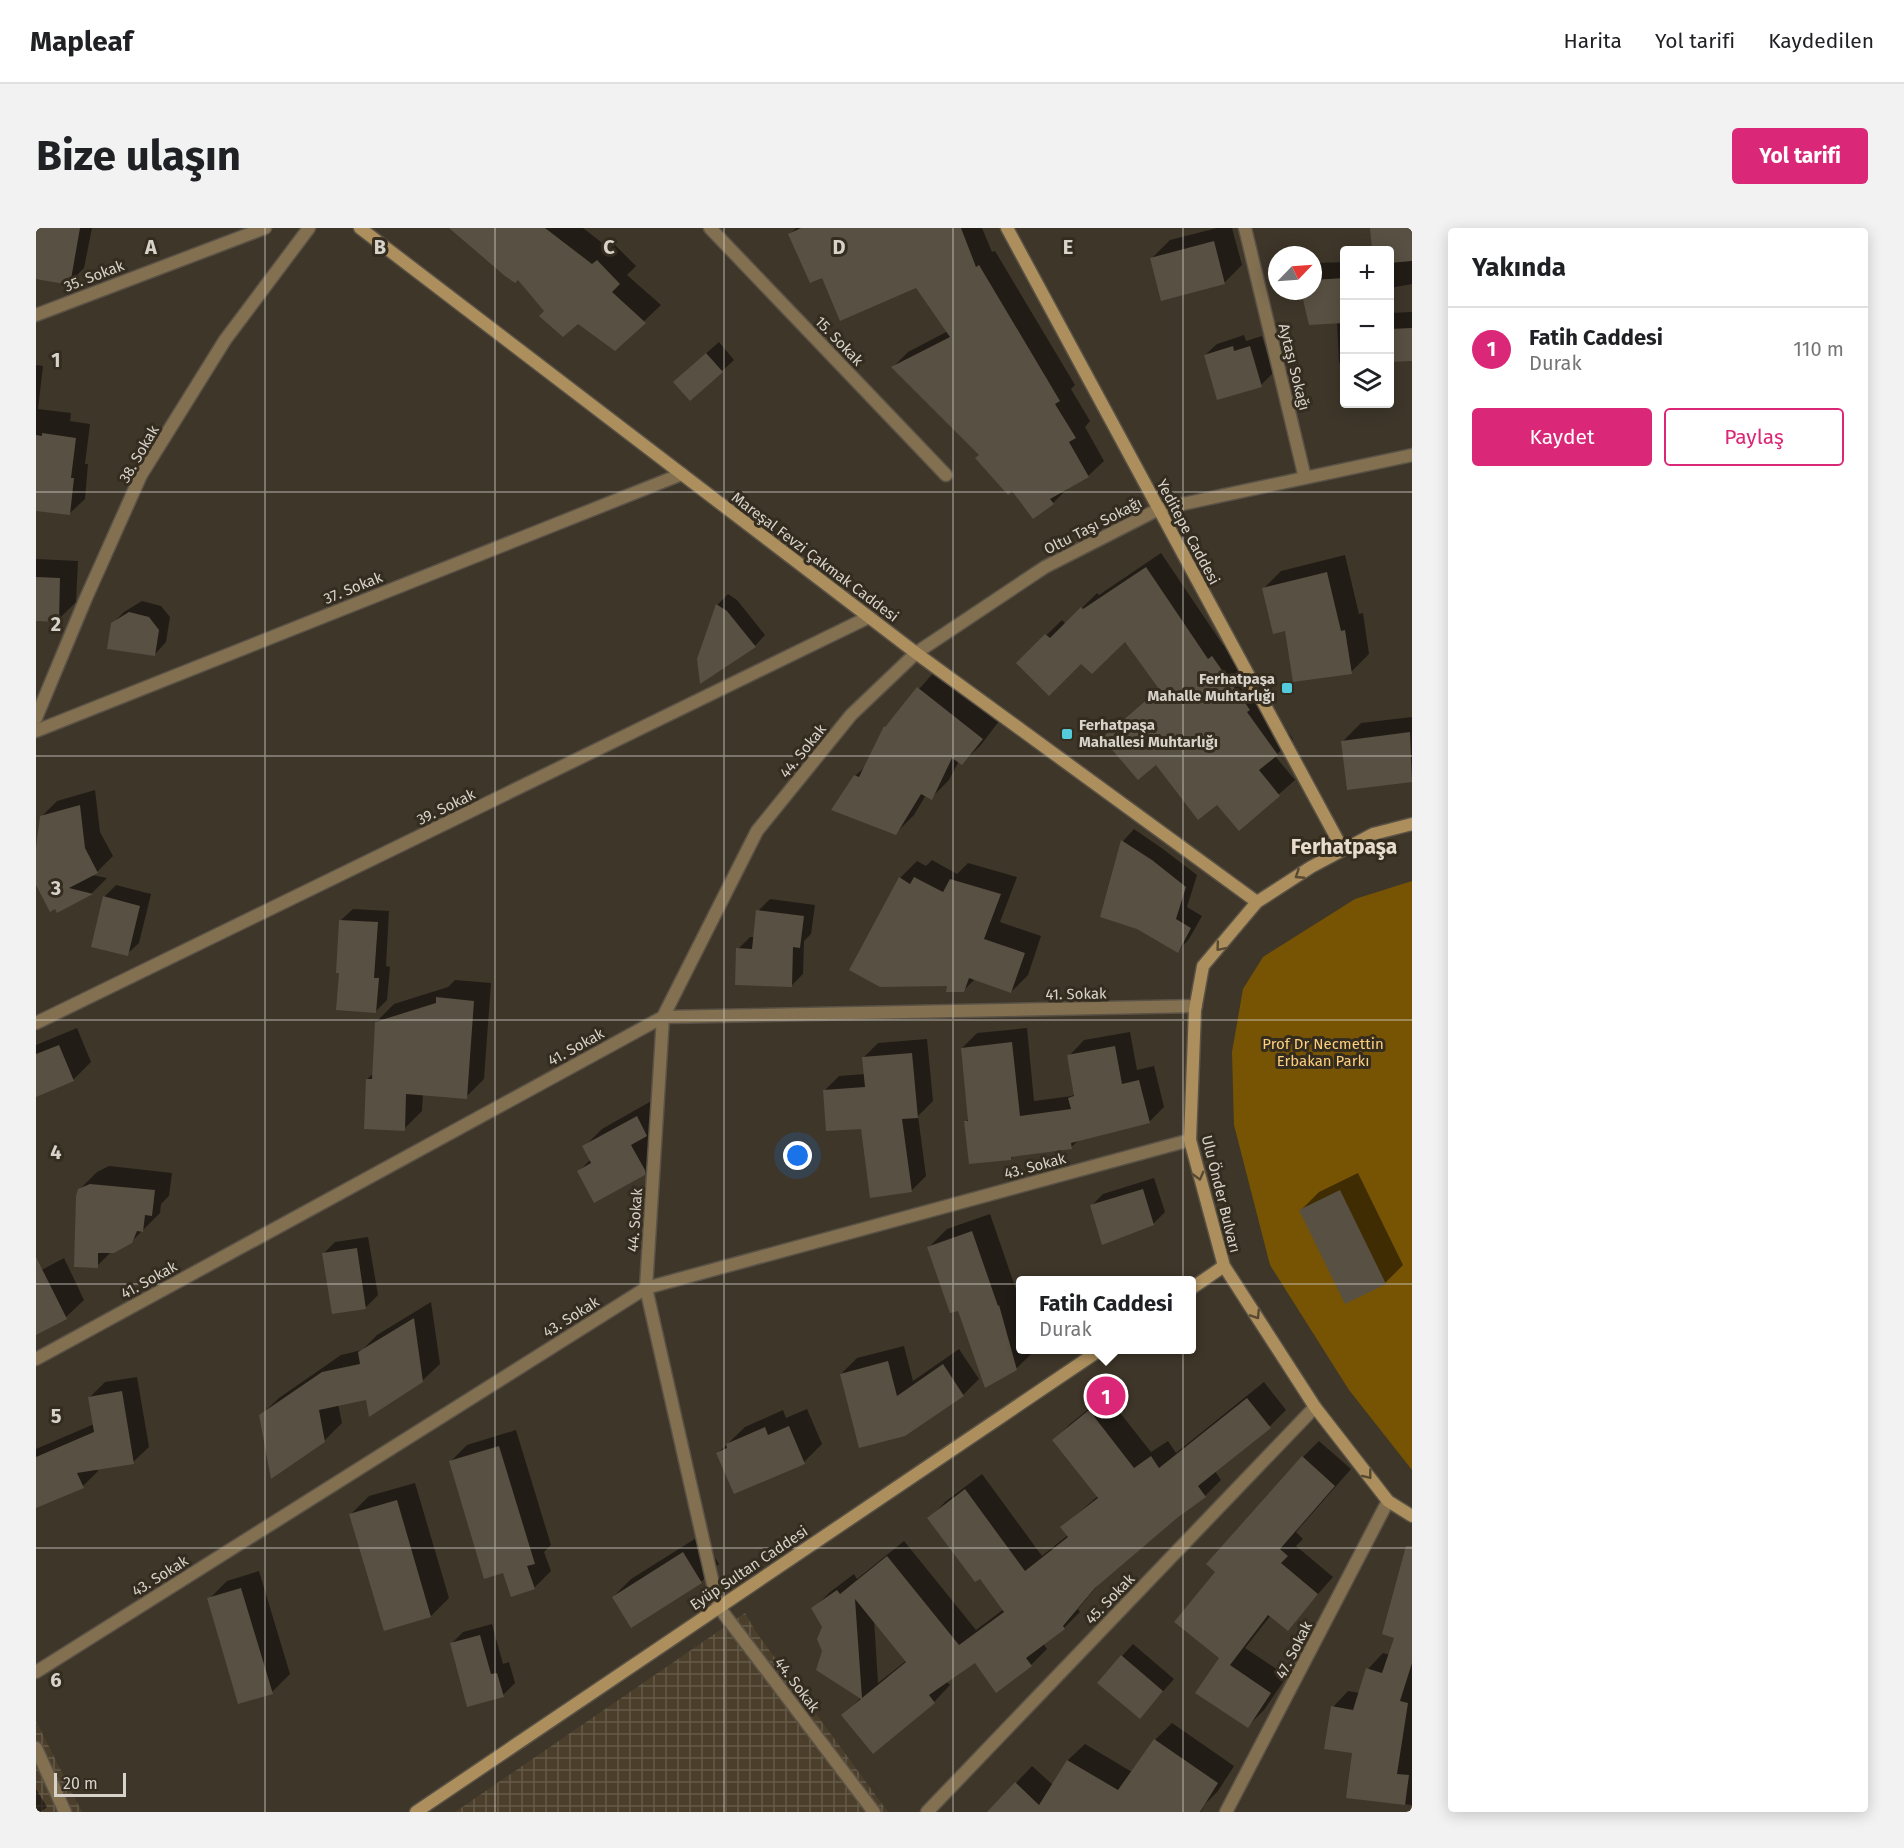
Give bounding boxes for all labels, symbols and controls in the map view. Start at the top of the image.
text: Mapleaf [30,25,133,58]
text: Harita [1563,28,1622,54]
text: Yol tarifi [1655,28,1735,54]
text: Kaydedilen [1768,28,1874,54]
button: Yol tarifi [1732,128,1868,184]
text: Bize ulaşın [36,131,241,181]
text: A [144,235,158,259]
text: B [374,235,386,259]
text: C [603,235,615,259]
text: D [832,235,846,259]
text: E [1063,235,1073,259]
north arrow [1268,246,1322,300]
map controls [1340,246,1394,408]
button: + [1340,246,1394,300]
text: Yakında [1472,252,1566,283]
street label: 35. Sokak [61,256,127,296]
button: − [1340,300,1394,354]
street label: 15. Sokak [811,313,867,370]
street label: Aytaşı Sokağı [1275,322,1313,412]
text: Fatih Caddesi [1529,324,1663,351]
text: 1 [1487,337,1496,361]
text: 110 m [1793,337,1844,361]
text: 1 [51,348,61,372]
text: Durak [1529,351,1582,375]
button: layers [1340,354,1394,408]
button: Kaydet [1472,408,1652,466]
button: Paylaş [1664,408,1844,466]
street label: 38. Sokak [115,422,163,486]
street label: Yeditepe Caddesi [1153,476,1223,588]
street label: Mareşal Fevzi Çakmak Caddesi [728,488,902,626]
street label: Oltu Taşı Sokağı [1041,494,1145,558]
street label: 37. Sokak [321,568,385,608]
text: 2 [51,612,61,636]
place label: Ferhatpaşa Mahalle Muhtarlığı [1148,670,1275,705]
marker: Ferhatpaşa Mahalle Muhtarlığı [1280,681,1294,695]
place label: Ferhatpaşa Mahallesi Muhtarlığı [1079,716,1218,751]
street label: 44. Sokak [776,720,830,781]
marker: Ferhatpaşa Mahallesi Muhtarlığı [1060,727,1074,741]
street label: 39. Sokak [414,785,479,829]
district label: Ferhatpaşa [1291,834,1397,860]
one-way arrow [1295,867,1305,879]
text: 3 [50,876,61,900]
one-way arrow [1216,940,1227,951]
street label: 41. Sokak [1045,984,1107,1004]
street label: 41. Sokak [545,1024,607,1070]
park label: Prof Dr Necmettin Erbakan Parkı [1262,1035,1384,1070]
street label: Ulu Önder Bulvarı [1198,1133,1244,1255]
text: 4 [50,1140,62,1164]
your location [783,1141,812,1170]
street label: 43. Sokak [1002,1149,1068,1183]
one-way arrow [1192,1171,1205,1181]
street label: 44. Sokak [624,1187,646,1252]
street label: 41. Sokak [118,1257,180,1303]
popup [1016,1276,1196,1354]
text: Fatih Caddesi [1039,1290,1173,1317]
street label: 43. Sokak [540,1293,603,1341]
one-way arrow [1249,1309,1260,1320]
text: Durak [1039,1317,1092,1341]
pin: 1 [1086,1374,1126,1418]
text: 5 [51,1404,62,1428]
one-way arrow [1360,1468,1371,1479]
street label: Eyüp Sultan Caddesi [687,1522,811,1614]
street label: 43. Sokak [129,1552,192,1600]
street label: 45. Sokak [1082,1570,1139,1628]
street label: 47. Sokak [1272,1618,1316,1682]
street label: 44. Sokak [771,1654,824,1716]
text: 6 [50,1668,62,1692]
scale bar [54,1770,126,1798]
text: 20 m [63,1774,98,1793]

